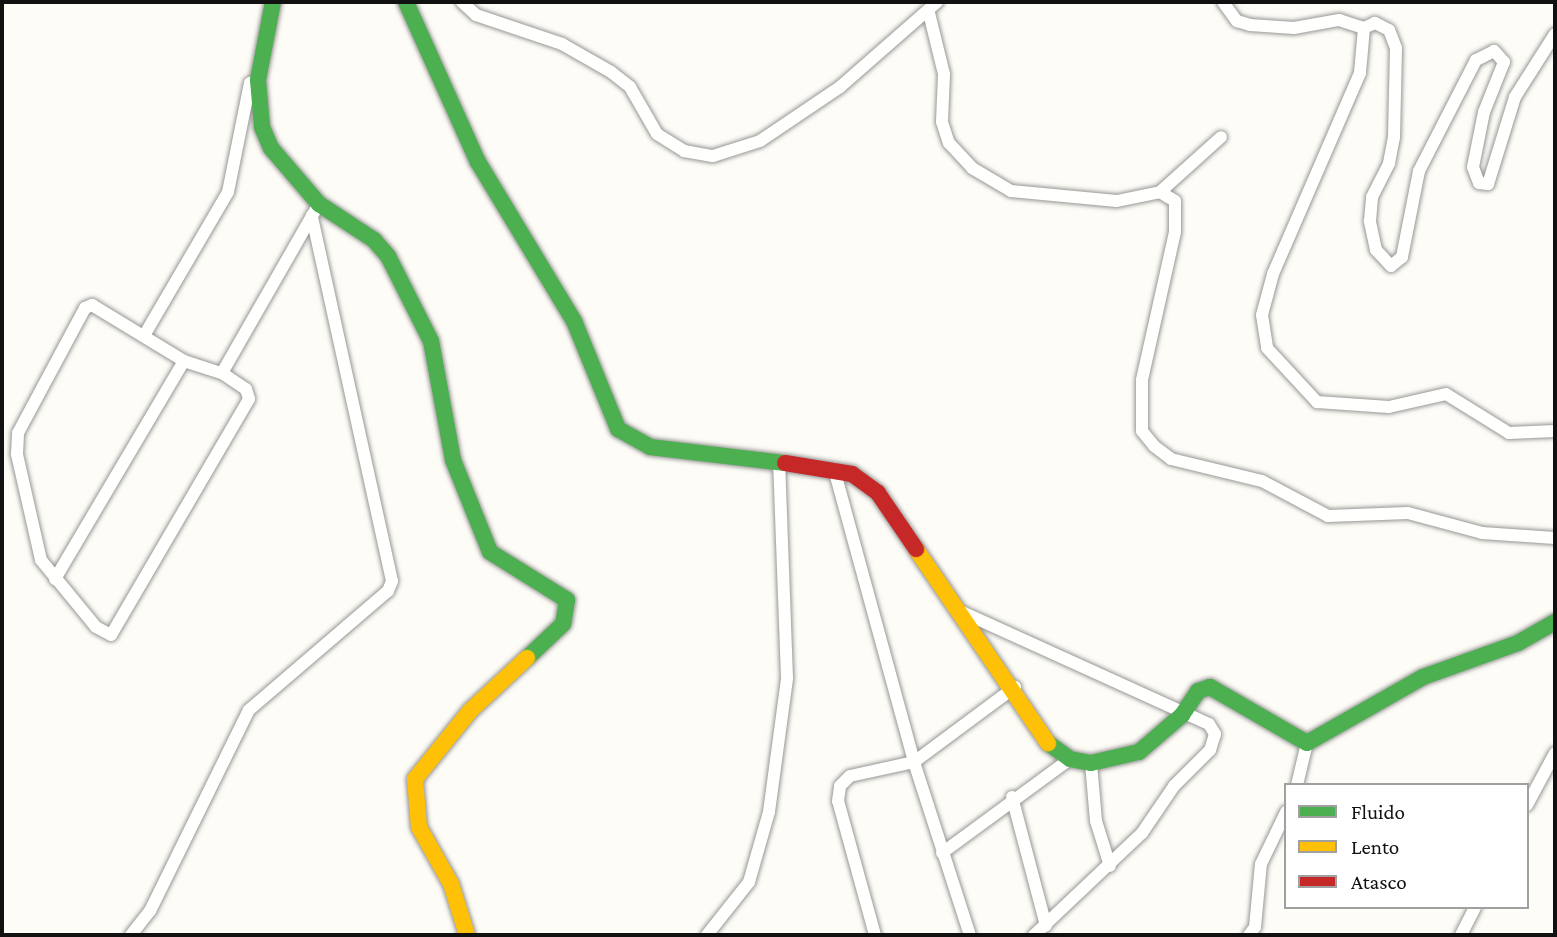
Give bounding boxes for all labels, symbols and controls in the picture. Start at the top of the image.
legend [1284,783,1529,909]
text: Fluido [1351,800,1405,824]
text: Lento [1351,835,1399,859]
text: Atasco [1351,870,1407,894]

